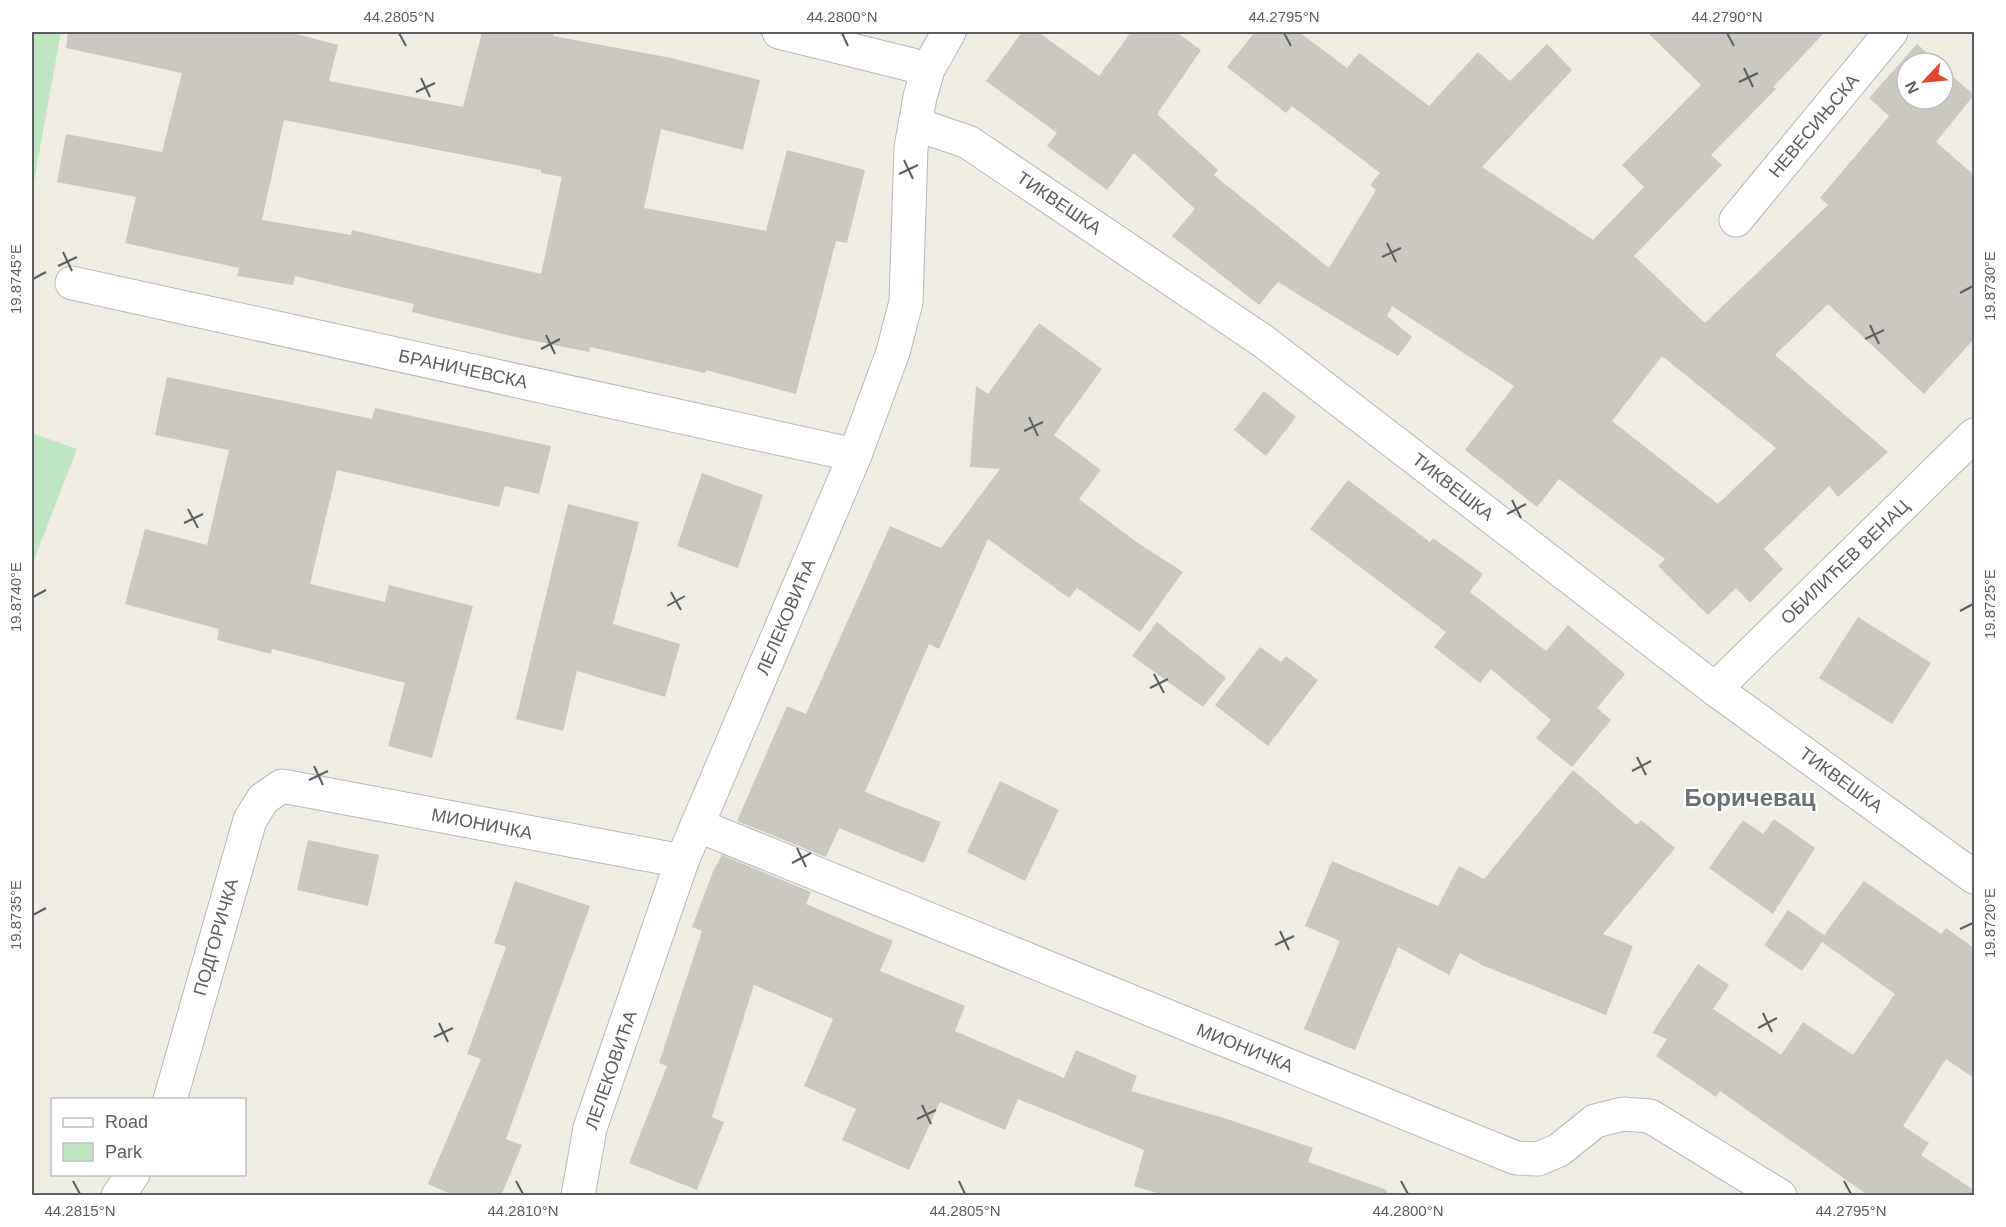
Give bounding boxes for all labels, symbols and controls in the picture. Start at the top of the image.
text: 44.2805°N [363,8,435,25]
text: 44.2800°N [806,8,878,25]
text: 44.2795°N [1248,8,1320,25]
text: 44.2790°N [1691,8,1763,25]
north arrow [1895,51,1955,111]
street label: НЕВЕСИЊСКА [1765,70,1863,182]
text: N [1902,78,1922,96]
street label: ТИКВЕШКА [1013,167,1105,239]
text: 19.8745°E [7,244,24,314]
text: 19.8730°E [1981,251,1998,321]
street label: БРАНИЧЕВСКА [397,346,529,392]
street label: ТИКВЕШКА [1408,449,1498,525]
street label: ОБИЛИЋЕВ ВЕНАЦ [1777,496,1913,628]
street label: ЛЕЛЕКОВИЋА [753,556,819,678]
text: 19.8740°E [7,562,24,632]
text: 19.8725°E [1981,569,1998,639]
street label: ТИКВЕШКА [1796,743,1886,817]
district label: Боричевац [1684,784,1816,811]
street label: МИОНИЧКА [430,804,534,844]
street label: ПОДГОРИЧКА [190,876,242,998]
text: 19.8735°E [7,880,24,950]
text: 19.8720°E [1981,888,1998,958]
street label: ЛЕЛЕКОВИЋА [581,1008,641,1132]
street label: МИОНИЧКА [1194,1020,1296,1076]
legend [51,1098,246,1176]
text: Road [105,1112,148,1132]
text: Park [105,1142,143,1162]
text: 44.2815°N [44,1202,116,1219]
text: 44.2810°N [487,1202,559,1219]
text: 44.2805°N [929,1202,1001,1219]
text: 44.2800°N [1372,1202,1444,1219]
text: 44.2795°N [1815,1202,1887,1219]

